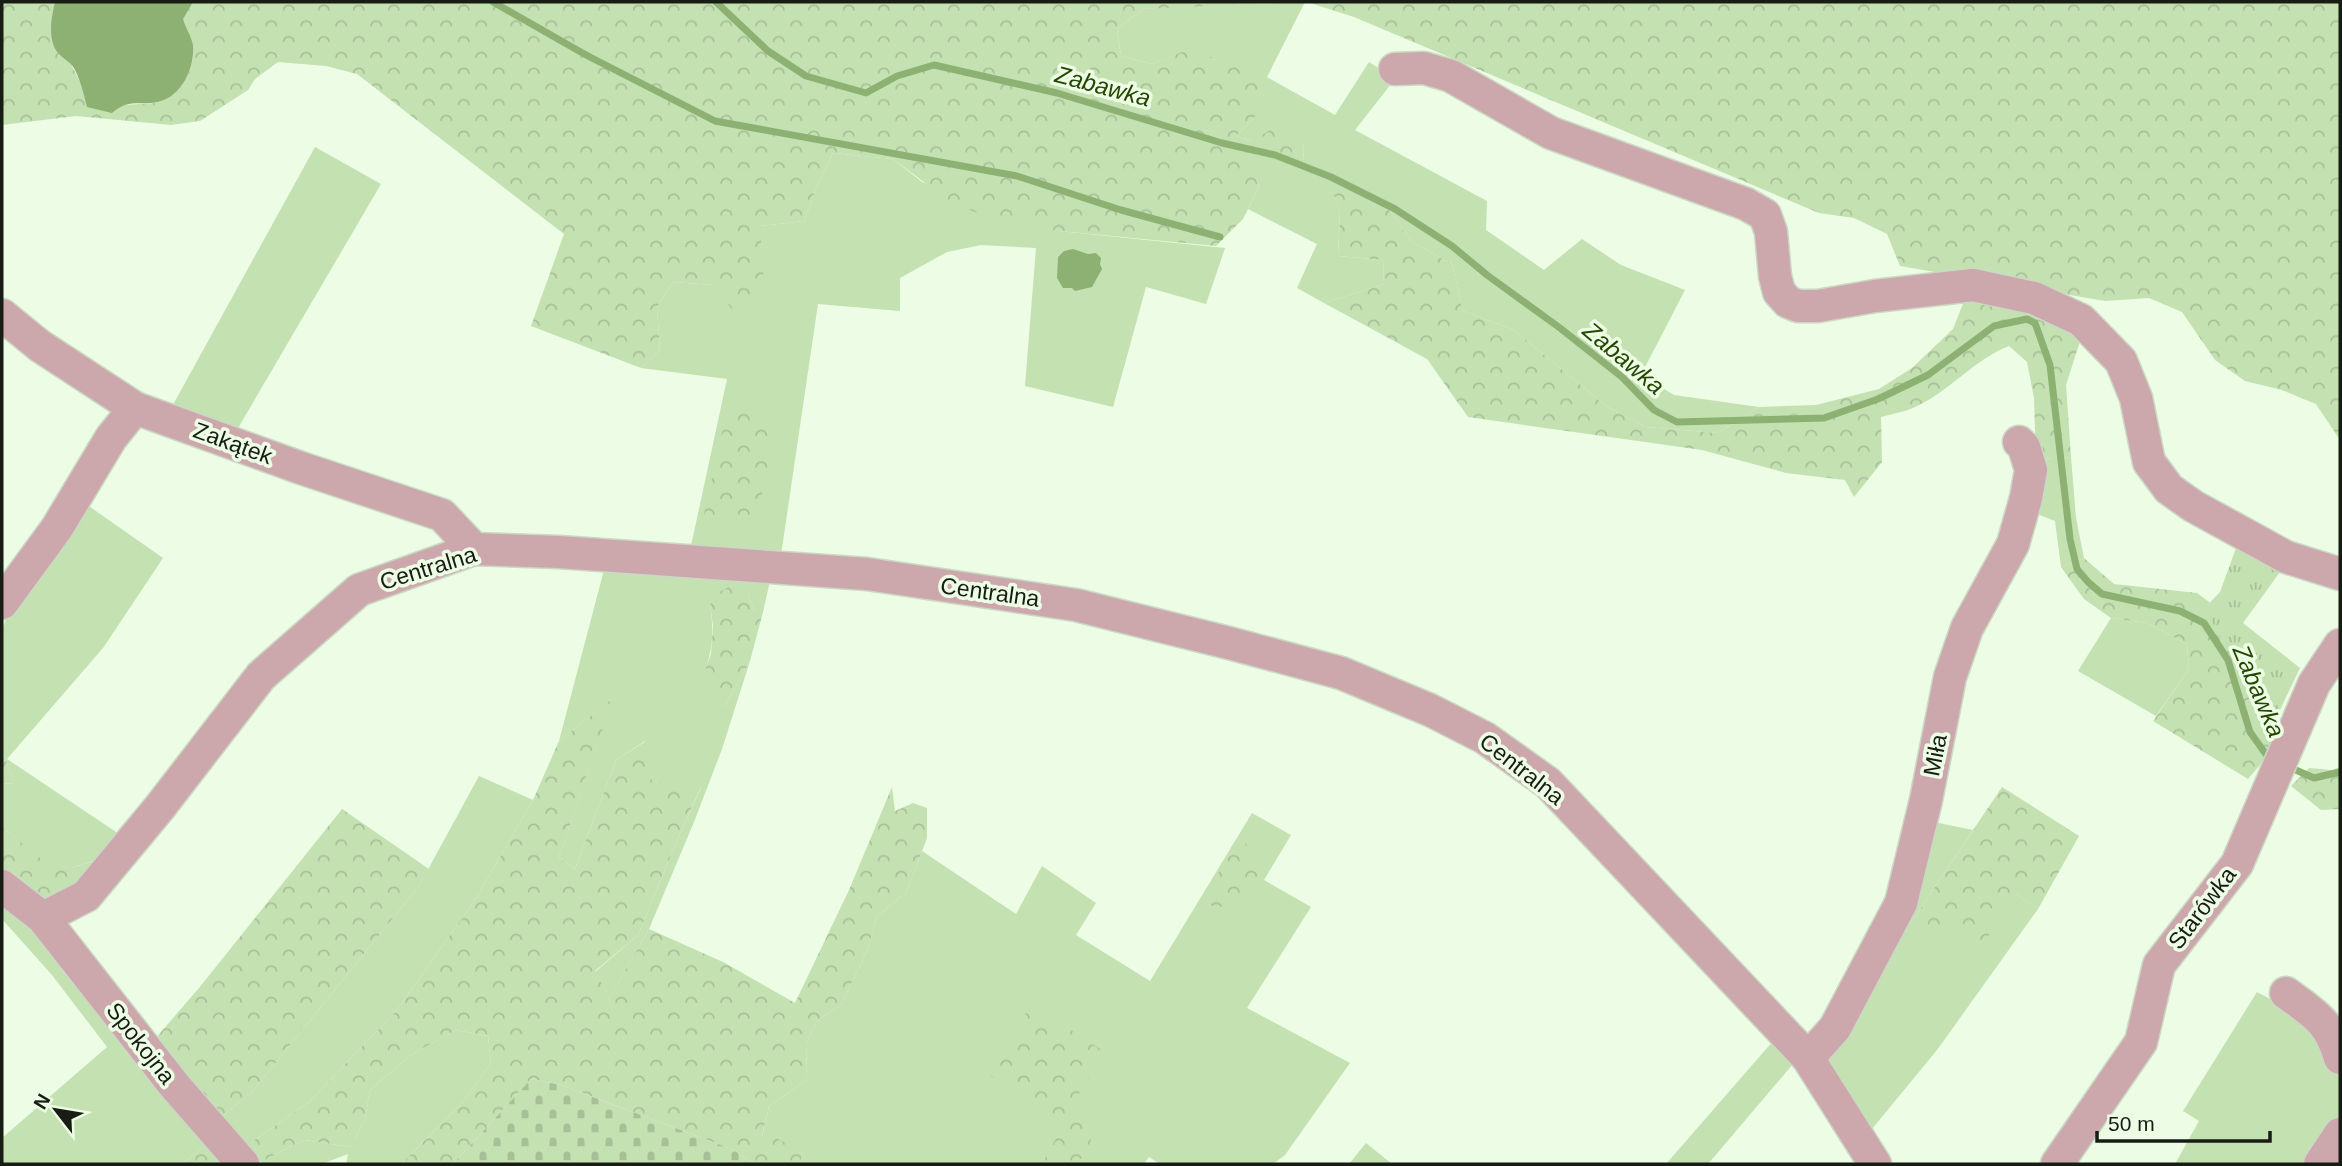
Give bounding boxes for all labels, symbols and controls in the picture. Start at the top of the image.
water label: Zabawka [1052,60,1154,112]
water label: Zabawka [1577,316,1670,400]
street label: Zakątek [190,417,276,469]
street label: Centralna [377,541,480,595]
street label: Centralna [939,572,1041,612]
water label: Zabawka [2227,640,2290,741]
street label: Centralna [1475,728,1569,810]
street label: Miła [1918,732,1952,778]
street label: Starówka [2163,862,2241,954]
street label: Spokojna [101,997,181,1089]
north arrow [21,1075,91,1145]
text: N [29,1090,54,1113]
scale bar [2097,1100,2270,1144]
text: 50 m [2108,1112,2155,1135]

